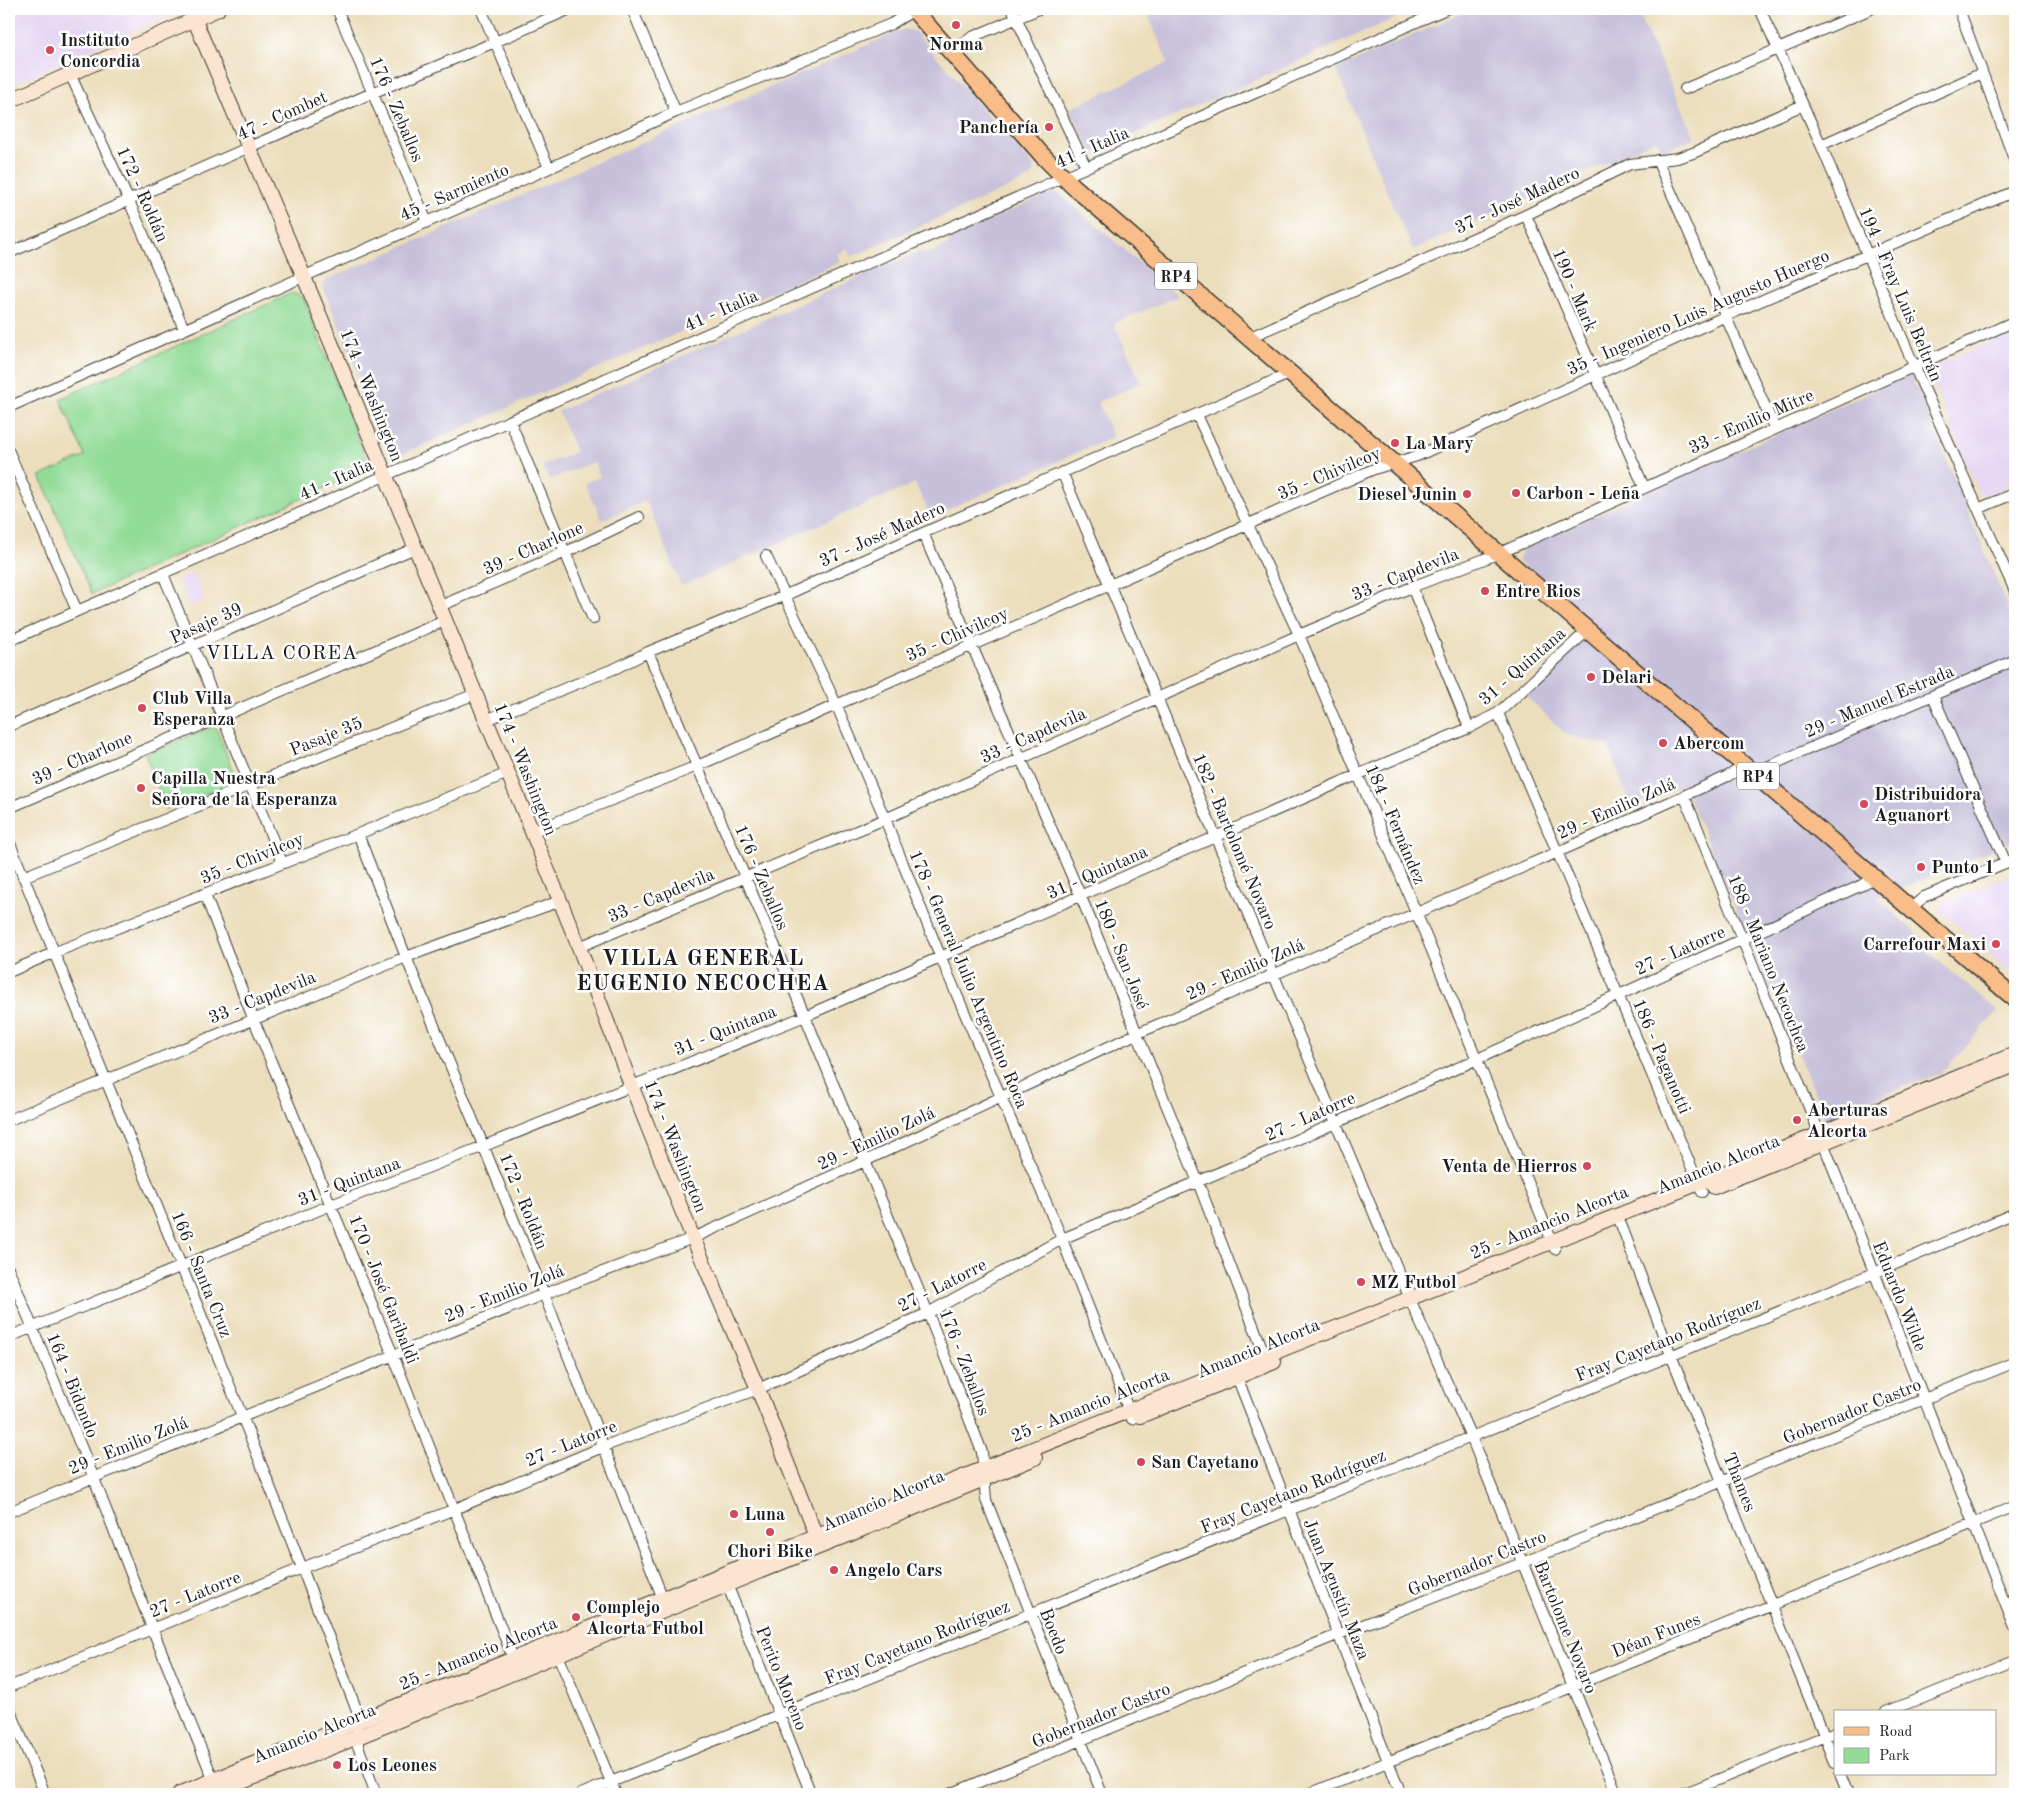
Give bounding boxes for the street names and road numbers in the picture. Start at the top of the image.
street label: 176 - Zeballos [366,54,426,165]
street label: 47 - Combet [235,88,330,144]
street label: 41 - Italia [1053,124,1132,172]
street label: 172 - Roldán [113,144,171,245]
street label: 45 - Sarmiento [397,161,512,225]
street label: 37 - José Madero [1452,164,1583,238]
street label: 194 - Fray Luis Beltrán [1855,204,1945,385]
street label: 190 - Mark [1548,246,1600,335]
street label: 35 - Ingeniero Luis Augusto Huergo [1565,247,1832,379]
road number: RP4 [1155,262,1197,290]
street label: 41 - Italia [682,287,761,335]
street label: 174 - Washington [336,326,406,465]
street label: 33 - Emilio Mitre [1686,386,1817,458]
street label: 35 - Chivilcoy [1275,444,1384,504]
street label: 41 - Italia [297,456,376,504]
street label: 37 - José Madero [817,499,948,571]
street label: 39 - Charlone [481,519,586,579]
street label: 33 - Capdevila [1349,545,1462,605]
street label: Pasaje 39 [168,600,245,648]
street label: 35 - Chivilcoy [904,604,1012,665]
street label: 31 - Quintana [1476,624,1569,709]
street label: 29 - Manuel Estrada [1802,662,1957,742]
street label: 174 - Washington [490,700,560,839]
street label: 33 - Capdevila [978,705,1089,767]
street label: Pasaje 35 [287,714,365,760]
street label: 39 - Charlone [30,729,135,789]
street label: 182 - Bartolomé Novaro [1189,751,1279,932]
street label: 184 - Fernández [1362,762,1428,887]
road number: RP4 [1737,762,1779,789]
street label: 29 - Emilio Zolá [1555,775,1678,843]
street label: 176 - Zeballos [731,822,791,933]
street label: 35 - Chivilcoy [198,830,307,888]
street label: 31 - Quintana [1044,843,1151,903]
street label: 178 - General Julio Argentino Roca [905,848,1031,1111]
street label: 33 - Capdevila [606,865,717,926]
street label: 188 - Mariano Necochea [1724,872,1812,1055]
street label: 180 - San José [1091,896,1151,1012]
street label: 27 - Latorre [1633,923,1728,979]
street label: 29 - Emilio Zolá [1184,936,1307,1004]
street label: 33 - Capdevila [206,968,319,1028]
street label: 186 - Paganotti [1629,996,1693,1117]
street label: 31 - Quintana [672,1002,779,1060]
street label: 174 - Washington [640,1077,710,1216]
street label: 27 - Latorre [1263,1089,1358,1145]
street label: 29 - Emilio Zolá [815,1104,938,1174]
street label: Amancio Alcorta [1654,1132,1783,1198]
street label: 172 - Roldán [495,1150,551,1253]
street label: 31 - Quintana [296,1154,403,1210]
street label: 25 - Amancio Alcorta [1468,1183,1631,1263]
street label: 166 - Santa Cruz [167,1208,235,1340]
street label: 170 - José Garibaldi [345,1212,421,1367]
street label: Eduardo Wilde [1869,1239,1929,1354]
street label: 27 - Latorre [895,1256,990,1316]
street label: 29 - Emilio Zolá [442,1262,567,1326]
street label: Fray Cayetano Rodríguez [1573,1294,1764,1385]
street label: 176 - Zeballos [935,1307,993,1418]
street label: Amancio Alcorta [1194,1316,1323,1382]
street label: 164 - Bidondo [43,1330,101,1441]
street label: 25 - Amancio Alcorta [1009,1366,1172,1446]
street label: Gobernador Castro [1781,1376,1924,1448]
street label: 29 - Emilio Zolá [66,1414,191,1478]
street label: 27 - Latorre [523,1417,620,1470]
street label: Fray Cayetano Rodríguez [1198,1446,1389,1537]
street label: Thames [1719,1450,1759,1515]
street label: Amancio Alcorta [819,1467,947,1535]
street label: Juan Agustín Maza [1300,1516,1373,1663]
street label: Gobernador Castro [1406,1528,1549,1600]
street label: Bartolome Novaro [1530,1558,1600,1696]
street label: 27 - Latorre [147,1568,244,1621]
street label: Fray Cayetano Rodríguez [822,1597,1013,1688]
street label: Boedo [1036,1606,1070,1657]
street label: Déan Funes [1610,1610,1703,1662]
street label: 25 - Amancio Alcorta [397,1614,560,1694]
street label: Perito Moreno [752,1624,810,1733]
street label: Gobernador Castro [1030,1680,1173,1752]
street label: Amancio Alcorta [250,1701,379,1767]

